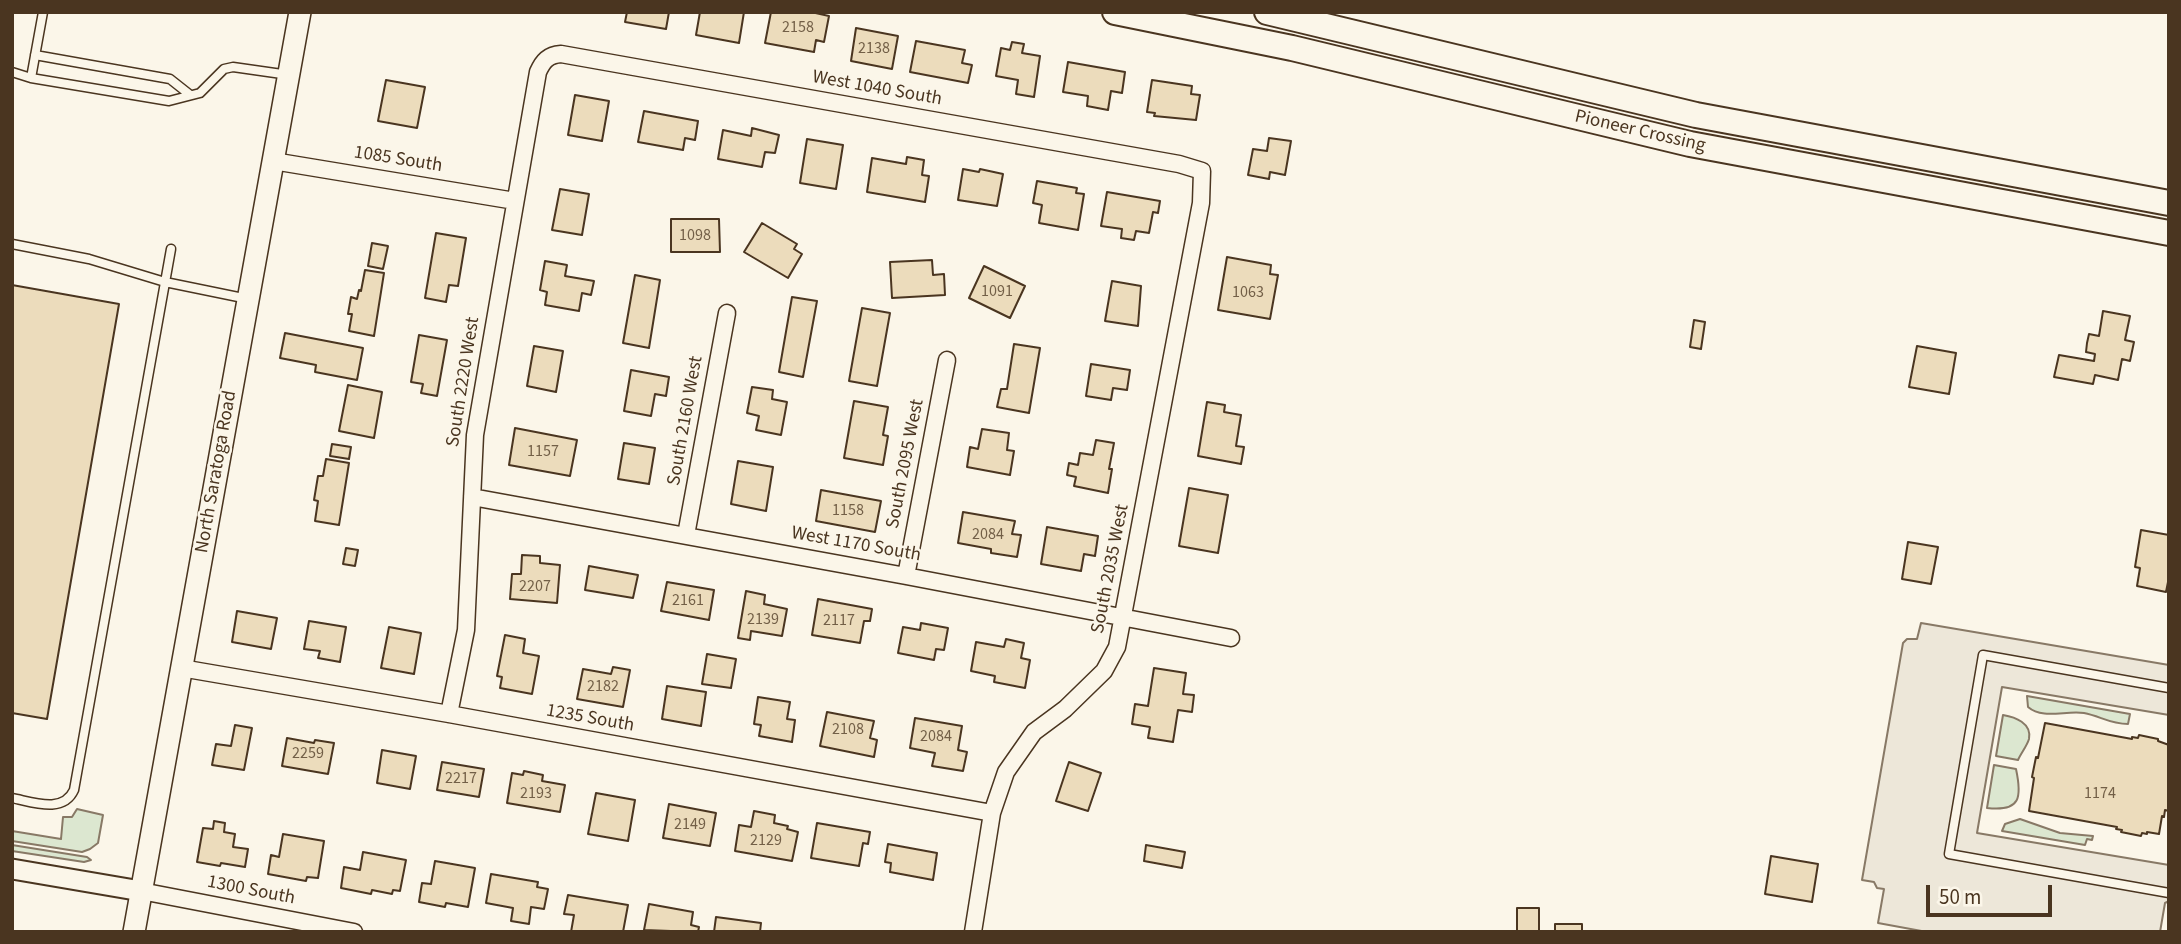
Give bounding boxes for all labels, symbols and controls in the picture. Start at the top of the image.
house number: 2158 [782,18,814,38]
house number: 2138 [858,39,890,59]
street label: West 1040 South [810,66,944,112]
street label: Pioneer Crossing [1572,106,1708,158]
street label: 1085 South [352,142,444,178]
house number: 1098 [679,226,711,246]
house number: 1091 [981,282,1013,302]
house number: 1063 [1232,283,1264,303]
street label: South 2220 West [442,315,486,449]
street label: South 2160 West [663,354,709,488]
street label: North Saratoga Road [191,389,243,555]
street label: South 2095 West [882,397,930,531]
house number: 1157 [527,442,559,462]
house number: 1158 [832,501,864,521]
street label: South 2035 West [1087,502,1135,636]
street label: West 1170 South [789,522,923,568]
house number: 2084 [972,525,1004,545]
house number: 2207 [519,577,551,597]
house number: 2161 [672,591,704,611]
house number: 2139 [747,610,779,630]
house number: 2117 [823,611,855,631]
house number: 2182 [587,677,619,697]
street label: 1235 South [544,700,636,738]
house number: 2108 [832,720,864,740]
house number: 2084 [920,727,952,747]
house number: 2259 [292,744,324,764]
house number: 2217 [445,769,477,789]
house number: 2193 [520,784,552,804]
house number: 1174 [2084,784,2116,804]
house number: 2149 [674,815,706,835]
house number: 2129 [750,831,782,851]
scale bar [1929,870,2055,914]
street label: 1300 South [205,871,297,911]
text: 50 m [1939,882,1981,912]

